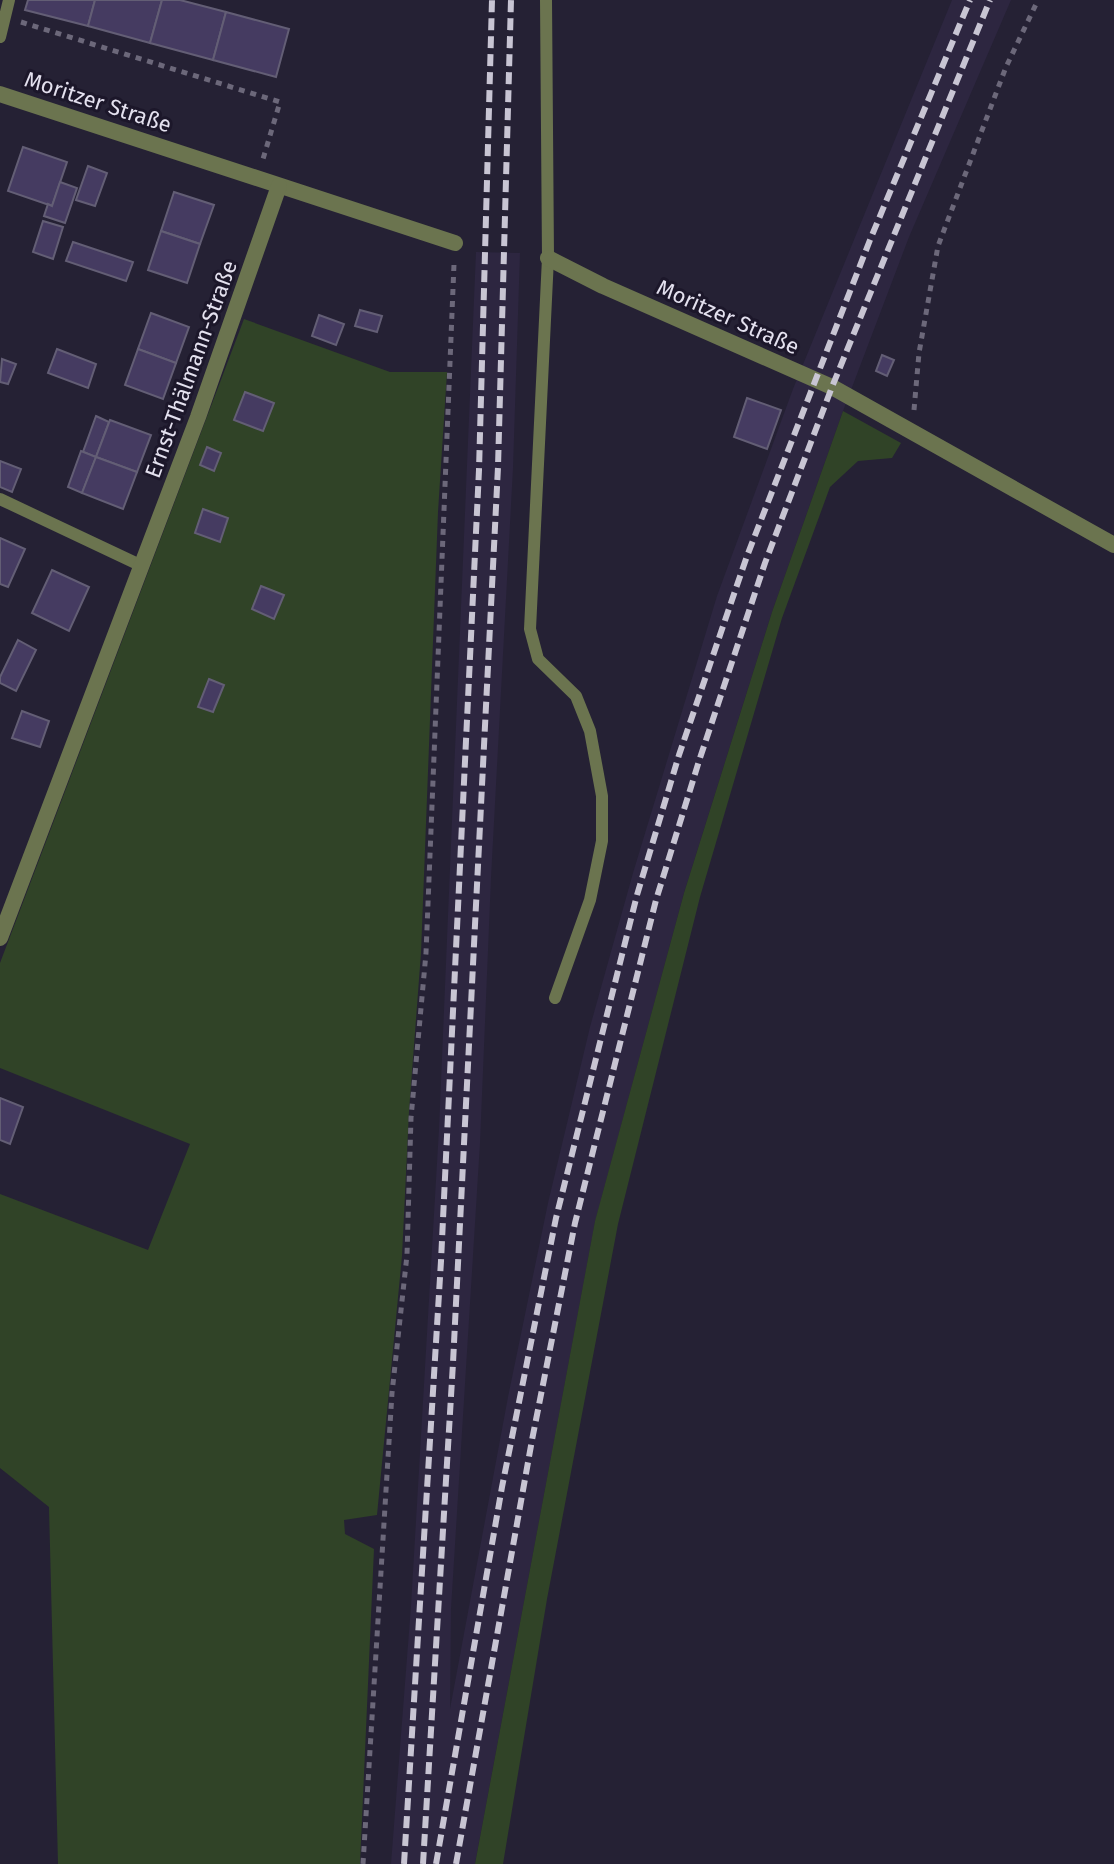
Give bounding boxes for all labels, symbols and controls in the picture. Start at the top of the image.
street label: Moritzer Straße [21,66,175,138]
street label: Ernst-Thälmann-Straße [139,256,243,482]
street label: Moritzer Straße [653,274,803,360]

